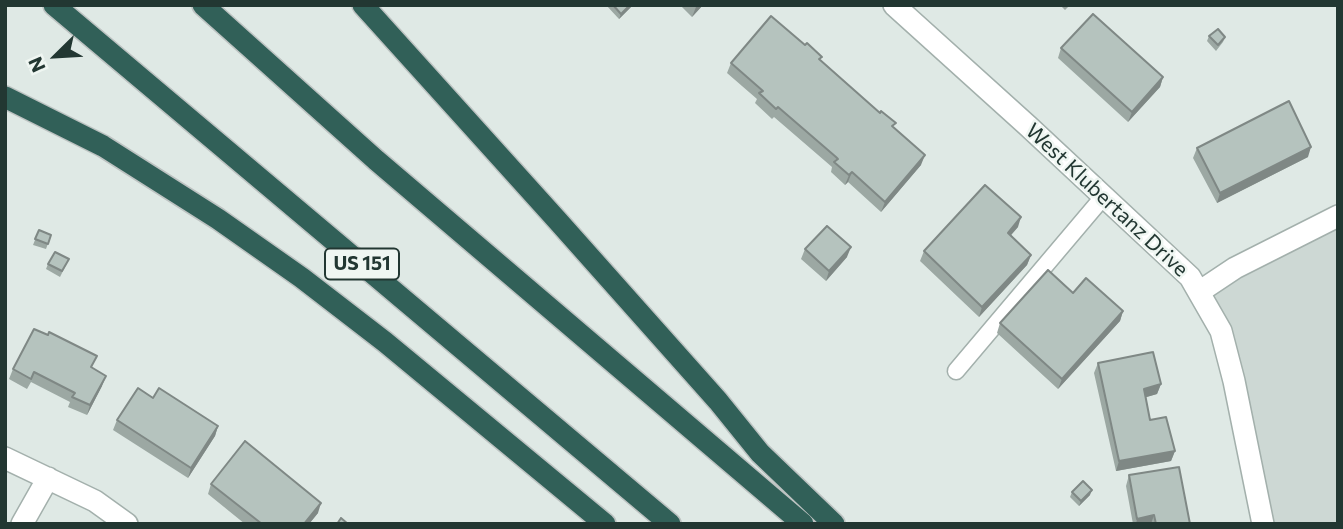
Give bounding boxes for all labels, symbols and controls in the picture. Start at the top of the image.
north arrow [21,21,91,91]
text: N [23,54,50,76]
street label: West Klubertanz Drive [1021,118,1193,282]
road number: US 151 [325,248,399,280]

